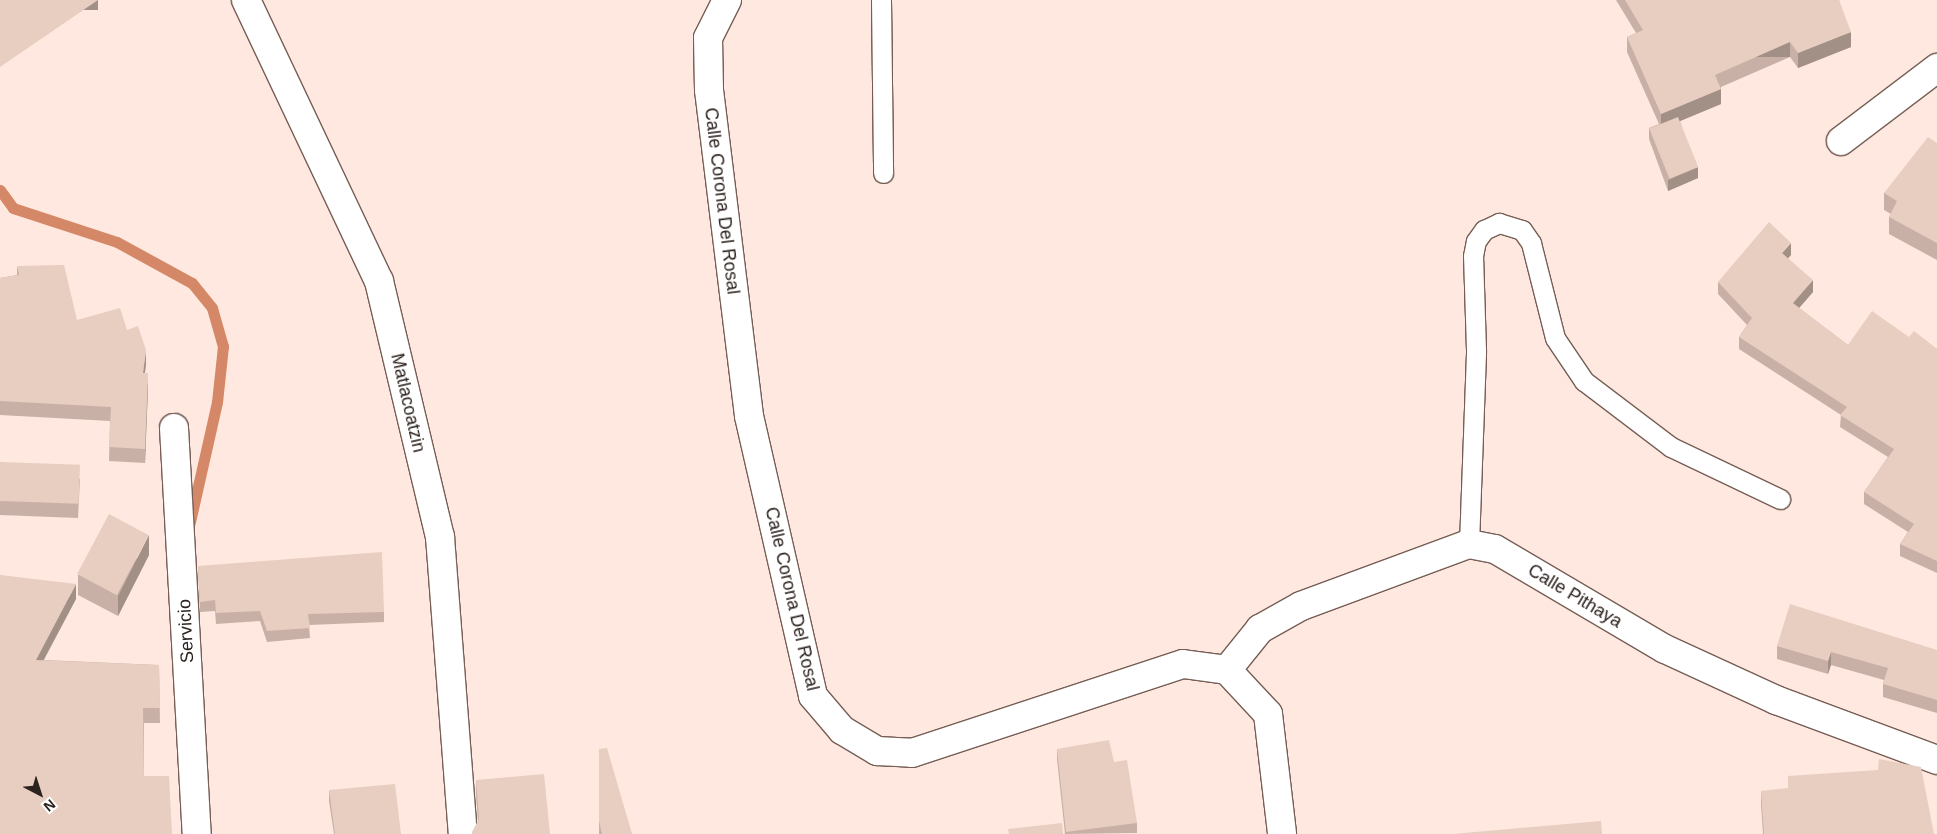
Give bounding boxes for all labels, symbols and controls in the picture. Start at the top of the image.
street label: Calle Corona Del Rosal [700,106,744,296]
street label: Matlacoatzin [386,351,430,455]
street label: Calle Corona Del Rosal [760,505,824,693]
street label: Calle Pithaya [1524,559,1626,633]
street label: Servicio [174,598,198,664]
north arrow [15,769,65,819]
text: N [41,796,59,815]

